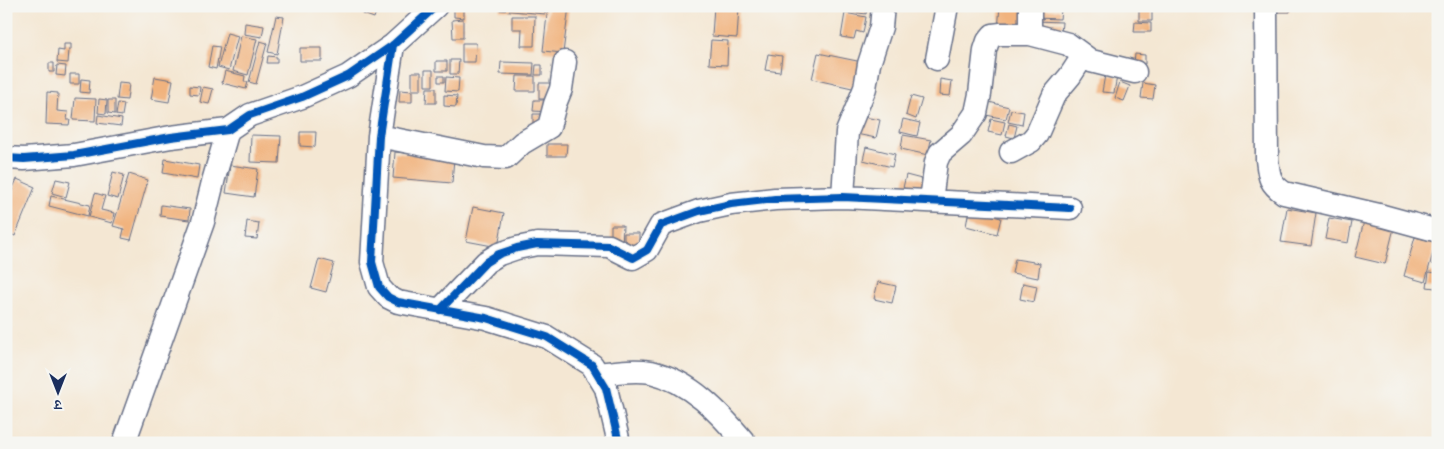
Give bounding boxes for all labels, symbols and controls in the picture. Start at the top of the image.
north arrow [32,366,82,416]
text: उ [54,395,63,413]

